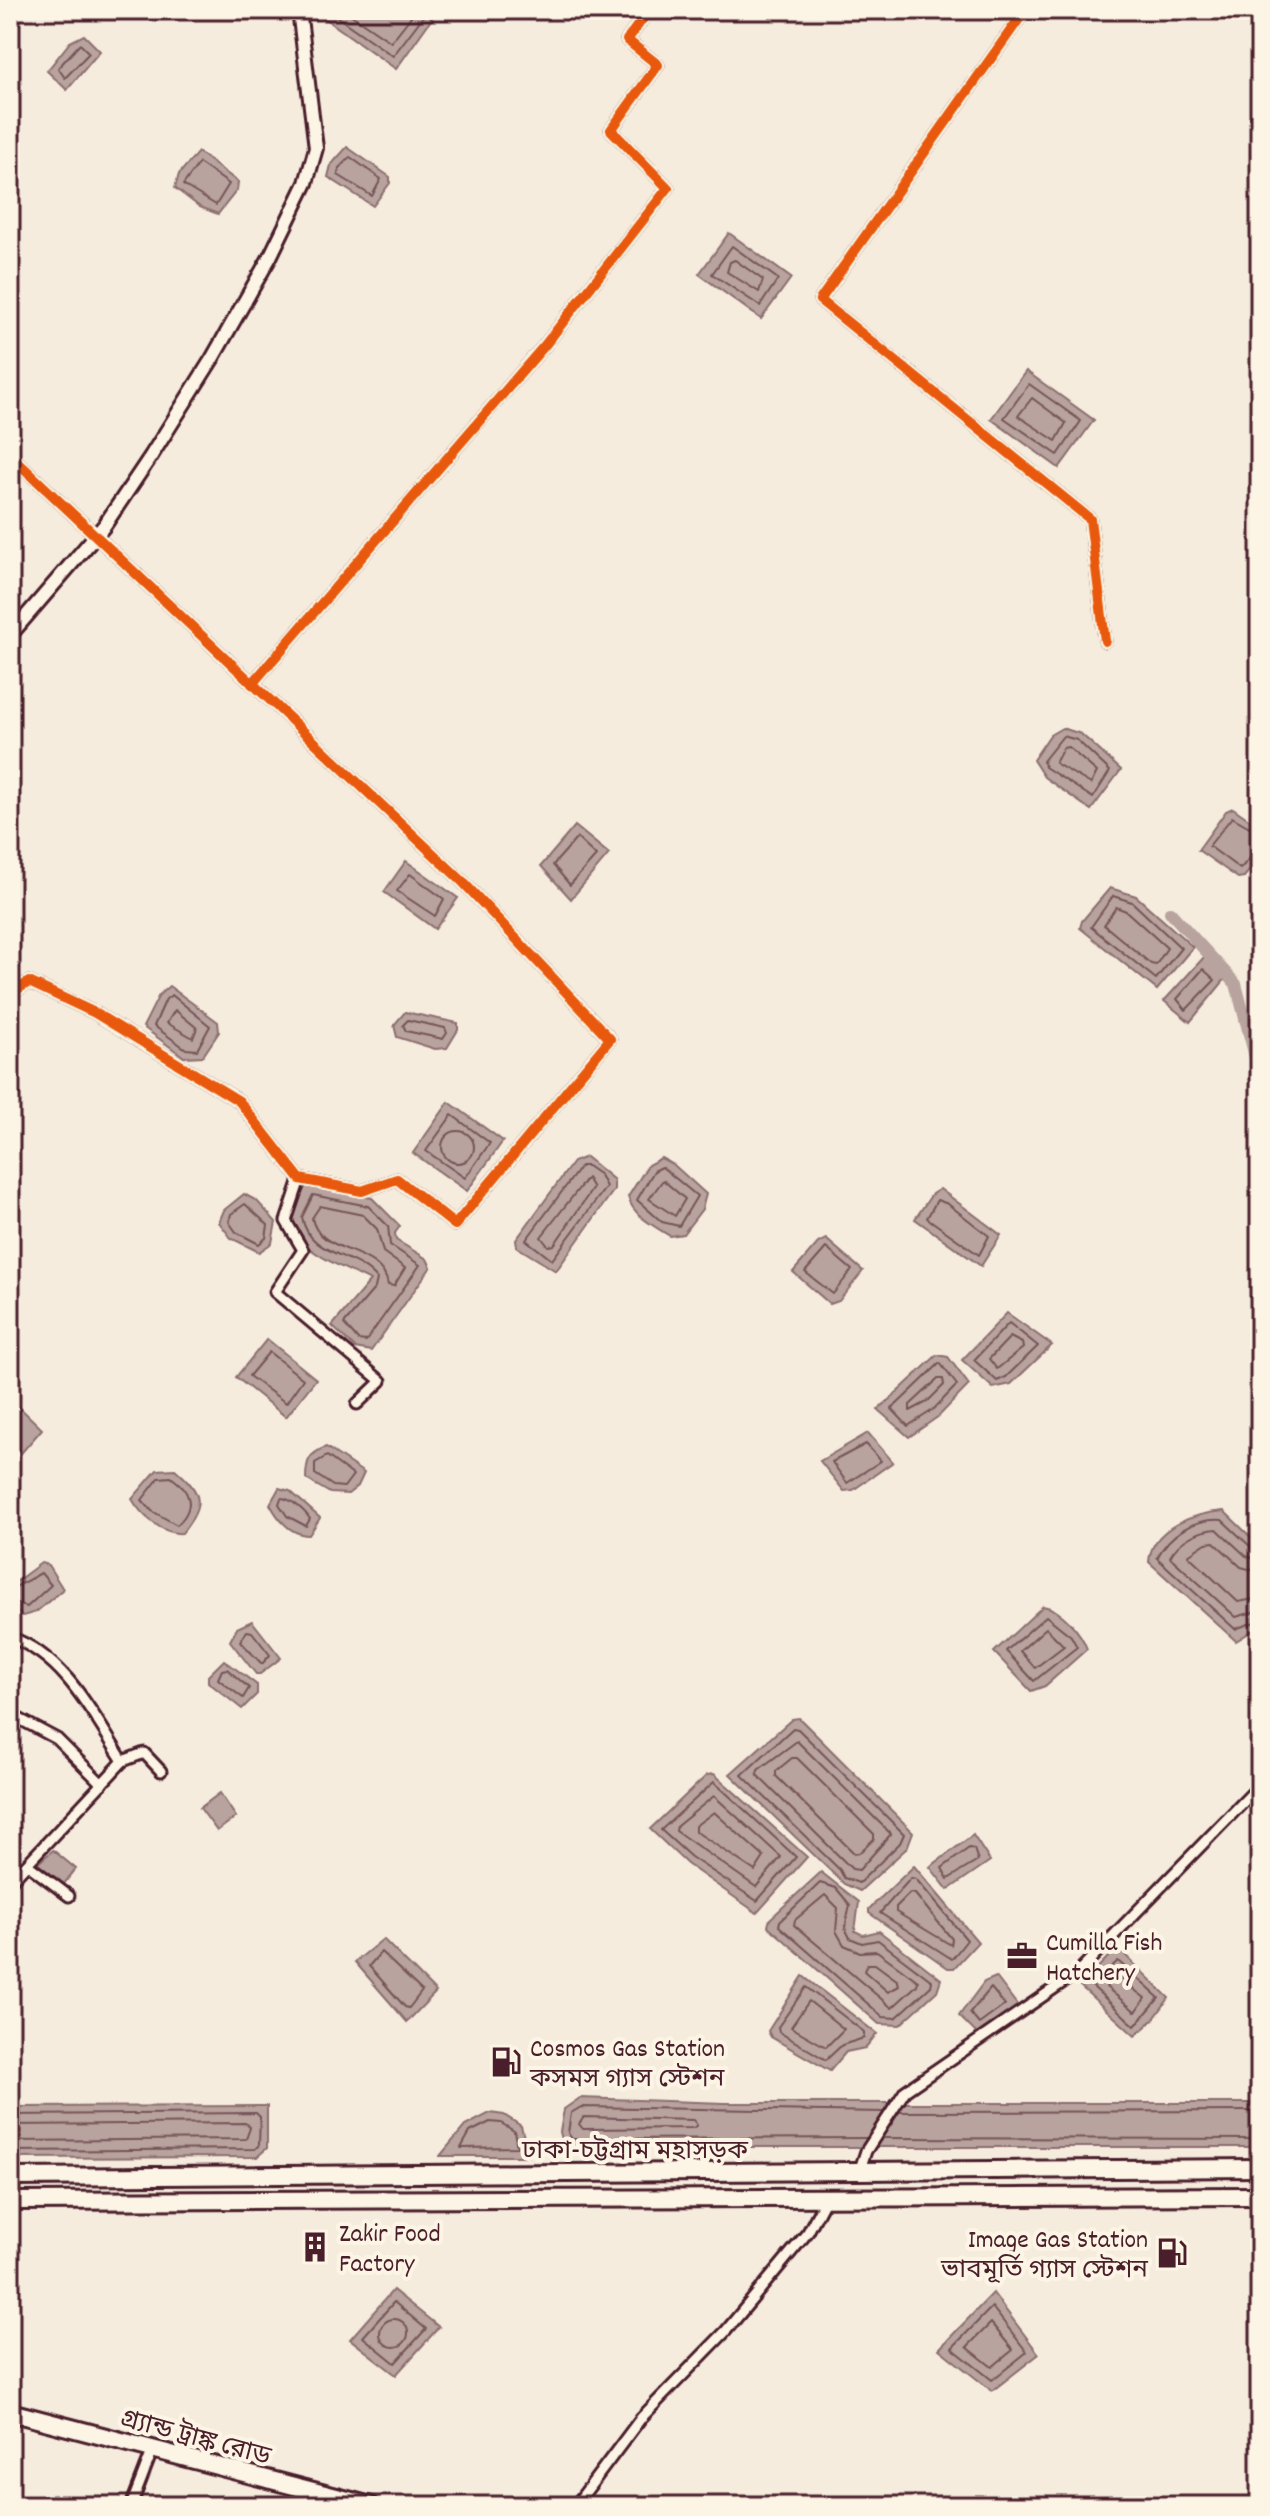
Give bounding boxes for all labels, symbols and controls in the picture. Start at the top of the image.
place label: Cumilla Fish Hatchery [1046,1926,1162,1993]
office icon: Cumilla Fish Hatchery [1005,1939,1039,1973]
place label: Cosmos Gas Station কসমস গ্যাস স্টেশন [529,2032,725,2099]
fuel station icon: Cosmos Gas Station কসমস গ্যাস স্টেশন [489,2045,523,2079]
street label: ঢাকা-চট্টগ্রাম মহাসড়ক [521,2134,749,2171]
place label: Zakir Food Factory [339,2217,441,2284]
place label: Image Gas Station ভাবমূর্তি গ্যাস স্টেশন [940,2223,1148,2290]
building icon: Zakir Food Factory [298,2230,332,2264]
fuel station icon: Image Gas Station ভাবমূর্তি গ্যাস স্টেশন [1155,2236,1189,2270]
street label: গ্র্যান্ড ট্রাঙ্ক রোড [116,2402,275,2477]

